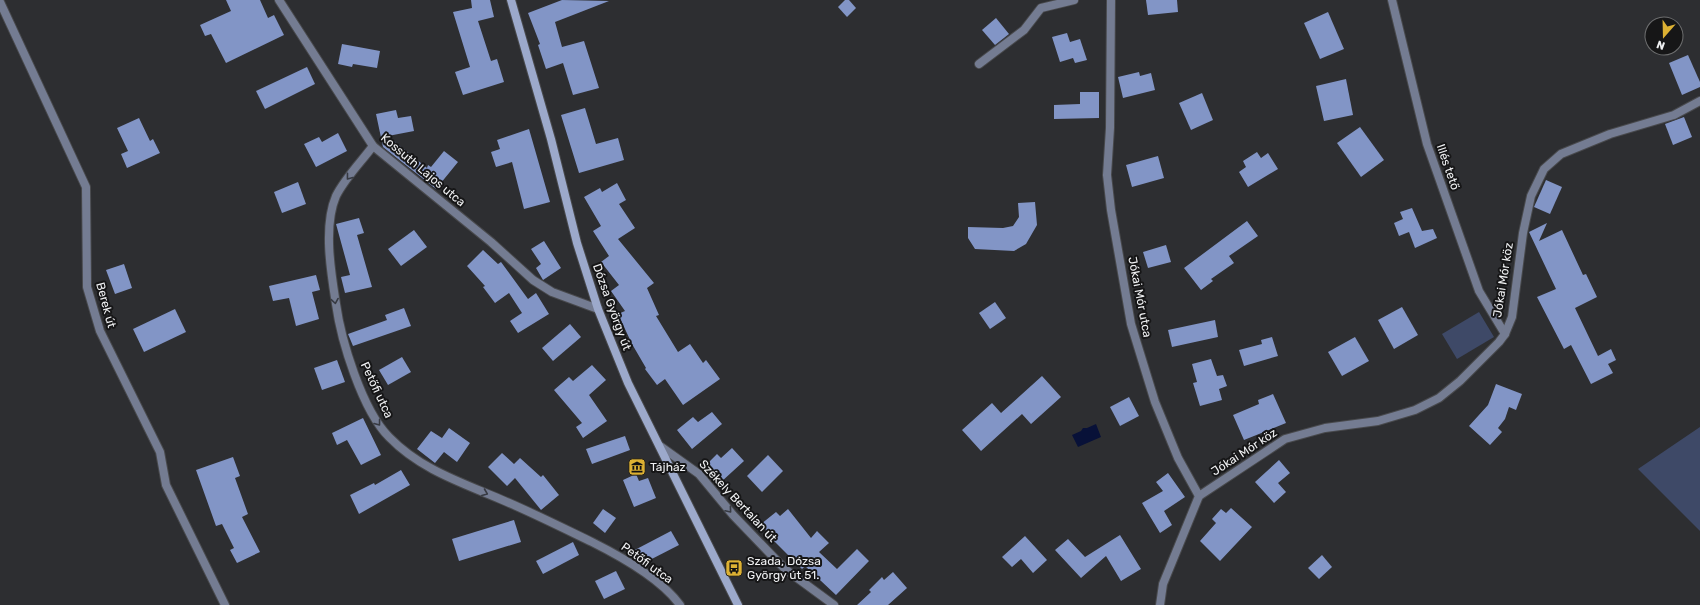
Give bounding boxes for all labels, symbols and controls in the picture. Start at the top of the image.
north arrow [1644,16,1684,56]
text: N [1655,37,1667,52]
street label: Kossuth Lajos utca [378,131,468,209]
street label: Illés tető [1434,142,1462,192]
one-way arrow [347,172,354,179]
street label: Jókai Mór köz [1490,242,1516,318]
street label: Jókai Mór utca [1125,255,1155,339]
street label: Dózsa György út [590,262,634,352]
street label: Berek út [93,281,119,330]
one-way arrow [330,298,339,305]
street label: Petőfi utca [358,360,396,420]
one-way arrow [373,419,380,426]
street label: Jókai Mór köz [1209,426,1279,478]
museum icon: Tájház [627,457,647,477]
street label: Székely Bertalan út [696,457,780,545]
place label: Tájház [650,460,686,474]
one-way arrow [482,488,489,496]
one-way arrow [725,505,732,513]
street label: Petőfi utca [618,540,676,586]
place label: Szada, Dózsa György út 51. [747,554,821,582]
bus stop icon: Szada, Dózsa György út 51. [724,558,744,578]

